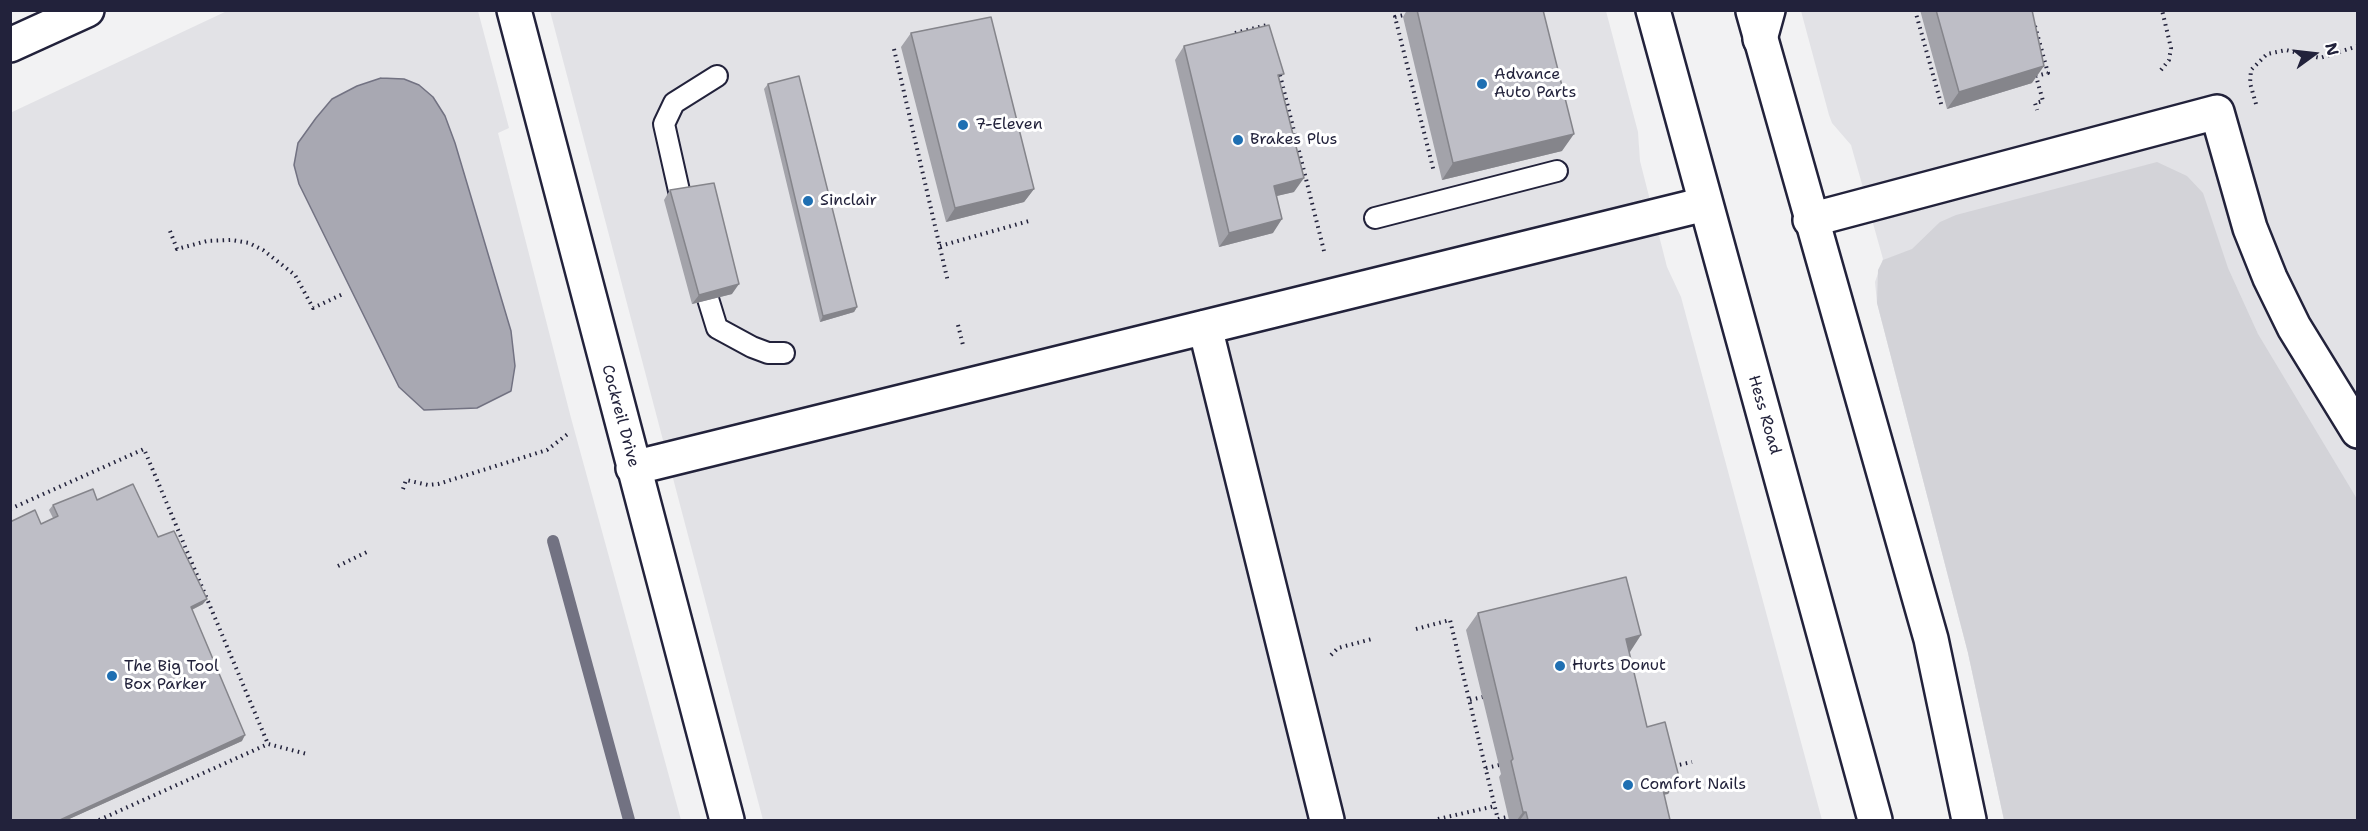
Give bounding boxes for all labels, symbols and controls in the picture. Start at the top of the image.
north arrow [2284,24,2344,84]
text: N [2320,40,2344,58]
place label: Advance Auto Parts [1494,65,1576,103]
marker: Advance Auto Parts [1475,77,1489,91]
place label: 7-Eleven [975,115,1042,135]
marker: 7-Eleven [956,118,970,132]
place label: Brakes Plus [1250,130,1337,150]
marker: Brakes Plus [1231,133,1245,147]
place label: Sinclair [820,191,877,211]
marker: Sinclair [801,194,815,208]
street label: Cockreil Drive [597,363,643,469]
street label: Hess Road [1744,373,1784,457]
place label: Hurts Donut [1572,656,1666,676]
place label: The Big Tool Box Parker [124,657,219,695]
marker: Hurts Donut [1553,659,1567,673]
marker: The Big Tool Box Parker [105,669,119,683]
place label: Comfort Nails [1640,775,1746,795]
marker: Comfort Nails [1621,778,1635,792]

